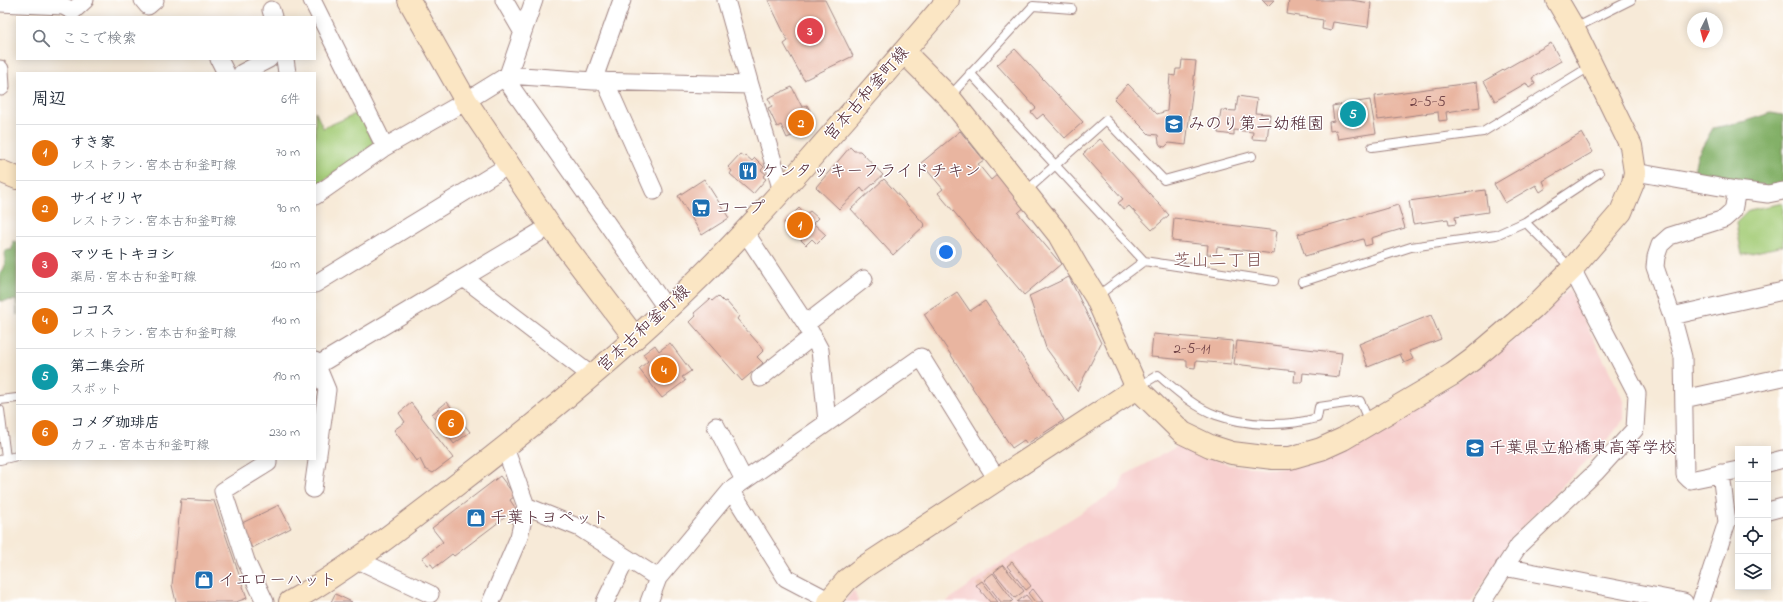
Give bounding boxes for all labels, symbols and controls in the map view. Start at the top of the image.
north arrow [1687,12,1723,48]
search box [16,16,316,60]
pin: 3 [797,16,823,46]
icon: search [30,27,52,49]
text: ここで検索 [62,28,137,50]
street label: 宮本古和釜町線 [819,41,915,147]
text: 周辺 [32,87,66,112]
text: 6件 [281,90,300,109]
house number: 2-5-5 [1410,91,1446,113]
pin: 5 [1340,99,1366,129]
pin: 2 [788,108,814,138]
place label: みのり第二幼稚園 [1188,112,1324,137]
school or university icon: みのり第二幼稚園 [1163,113,1185,135]
text: すき家 [70,132,115,154]
text: 1 [43,143,47,162]
text: 70 m [276,143,300,162]
text: レストラン · 宮本古和釜町線 [70,156,236,175]
place label: ケンタッキーフライドチキン [762,159,981,184]
restaurant icon: ケンタッキーフライドチキン [737,160,759,182]
text: サイゼリヤ [70,188,144,210]
place label: コープ [715,196,765,221]
supermarket icon: コープ [690,197,712,219]
text: 2 [42,199,48,218]
text: 90 m [277,199,300,218]
pin: 1 [787,210,813,240]
text: レストラン · 宮本古和釜町線 [70,212,236,231]
your location [936,242,956,262]
text: マツモトキヨシ [70,244,175,266]
district label: 芝山二丁目 [1173,249,1263,275]
text: 3 [42,255,48,274]
text: 120 m [270,255,300,274]
text: 薬局 · 宮本古和釜町線 [70,268,196,287]
street label: 宮本古和釜町線 [592,279,696,379]
text: ココス [70,300,115,322]
text: 4 [42,311,48,330]
text: 140 m [272,311,300,330]
text: レストラン · 宮本古和釜町線 [70,324,236,343]
house number: 2-5-11 [1174,338,1211,360]
pin: 4 [651,355,677,385]
text: 第二集会所 [70,356,145,378]
text: 5 [41,367,49,386]
text: 190 m [273,367,300,386]
text: スポット [70,380,122,399]
pin: 6 [438,408,464,438]
text: コメダ珈琲店 [70,412,160,434]
text: 6 [42,423,48,442]
text: 230 m [269,423,300,442]
text: カフェ · 宮本古和釜町線 [70,436,209,455]
place label: 千葉県立船橋東高等学校 [1489,436,1676,461]
school or university icon: 千葉県立船橋東高等学校 [1464,437,1486,459]
map controls [1735,446,1771,590]
button: + [1735,446,1771,482]
button: − [1735,482,1771,518]
place label: 千葉トヨペット [490,506,609,531]
shop icon: 千葉トヨペット [465,507,487,529]
button: locate [1735,518,1771,554]
button: layers [1735,554,1771,590]
place label: イエローハット [218,568,337,593]
shop icon: イエローハット [193,569,215,591]

